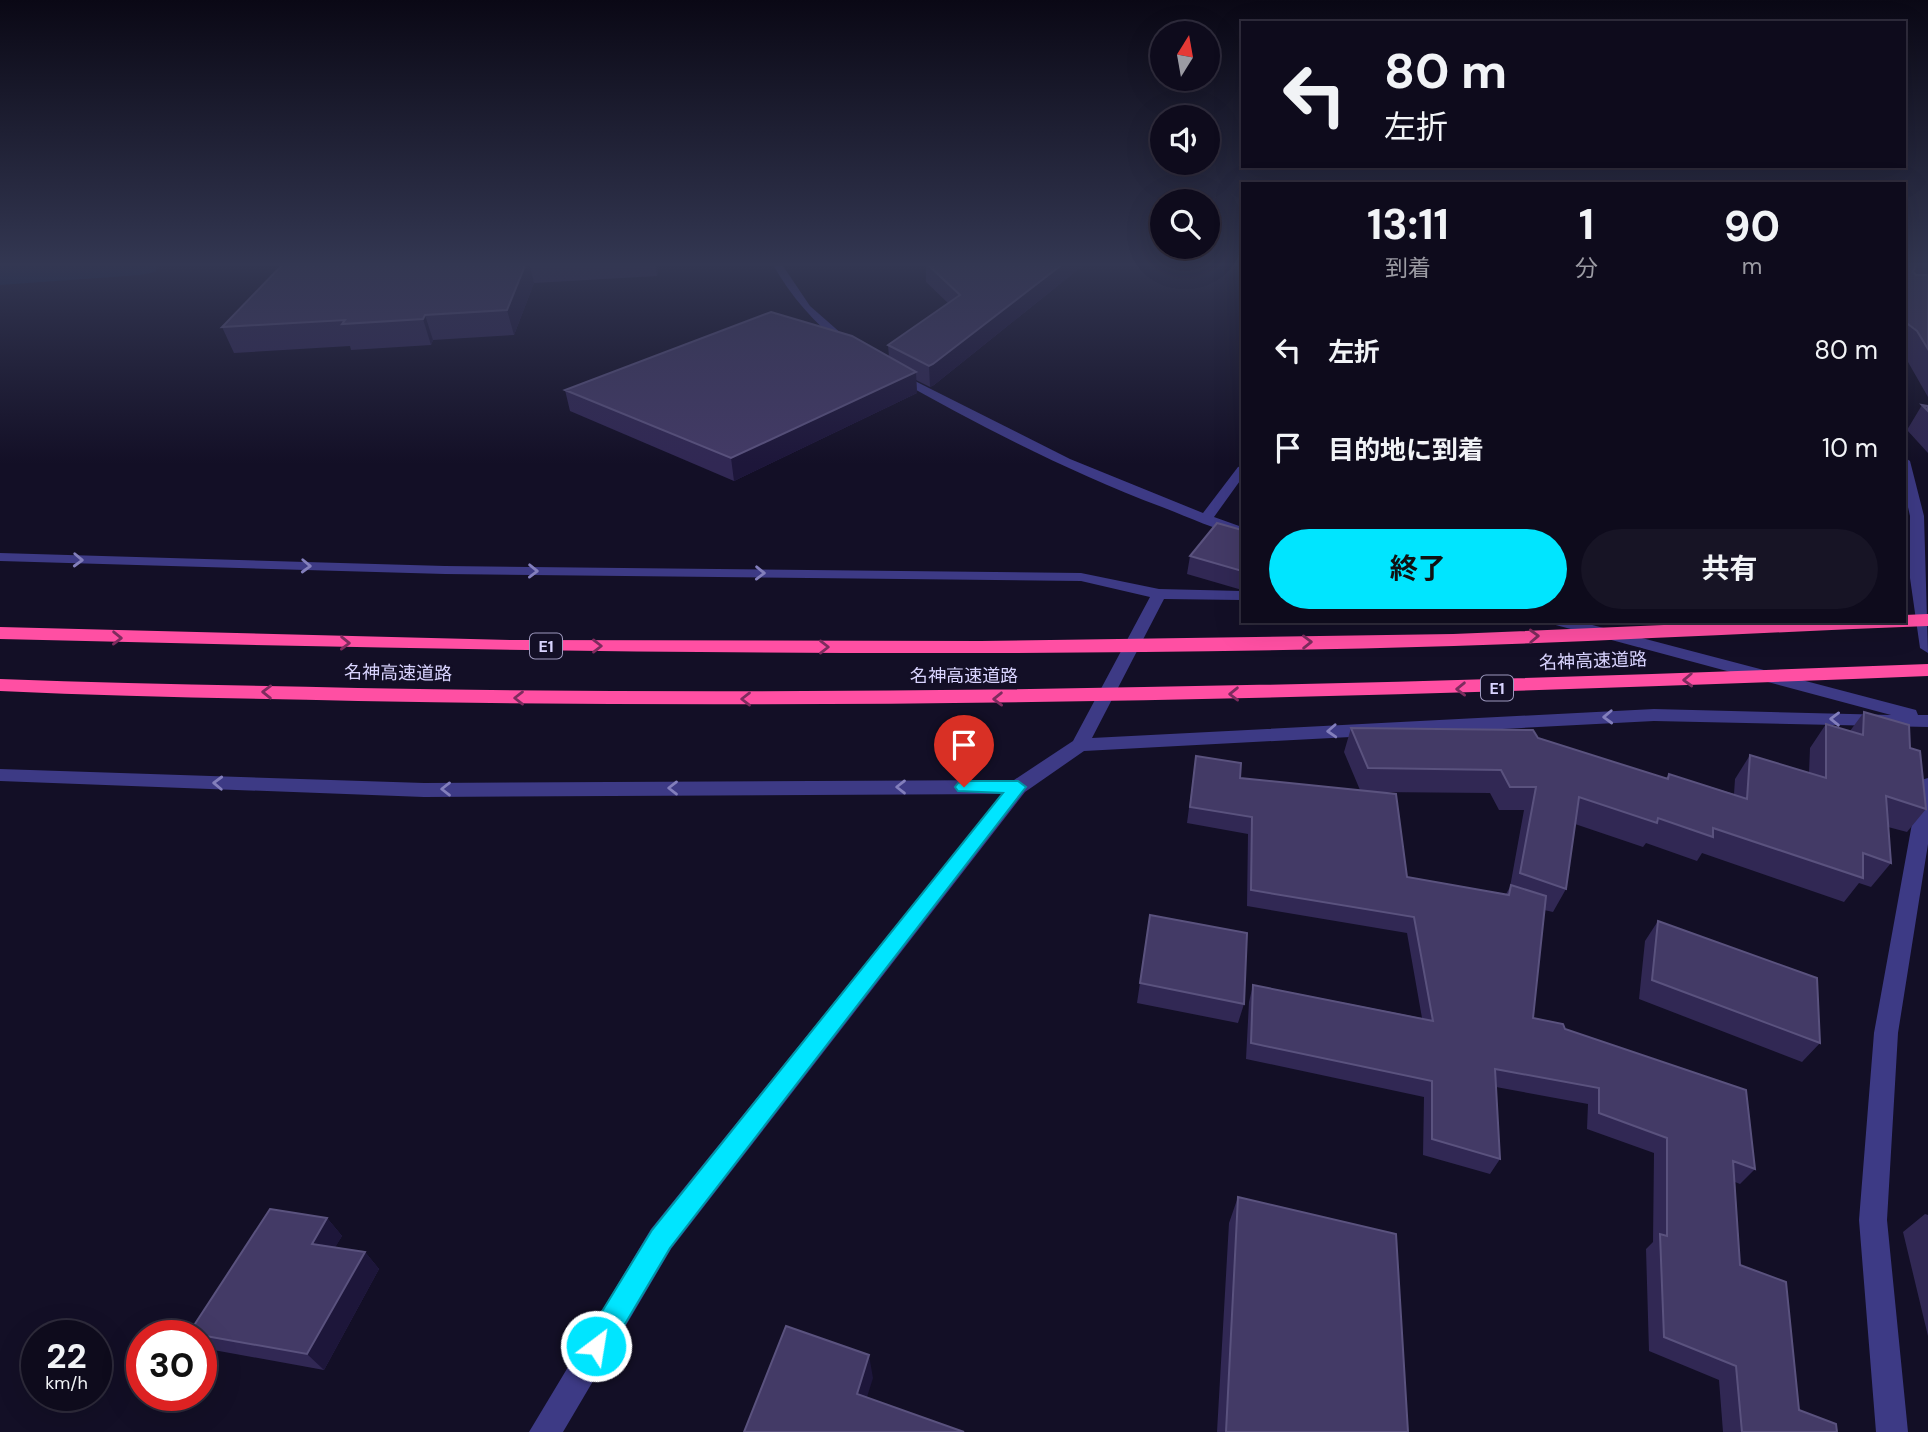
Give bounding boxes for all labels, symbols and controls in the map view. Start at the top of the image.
north arrow [1150,21,1220,91]
map controls [1150,21,1220,259]
text: 80 m [1384,39,1507,103]
icon: left [1269,49,1360,140]
button: sound [1150,105,1220,175]
text: 左折 [1384,106,1448,148]
button: search [1150,189,1220,259]
text: 13:11 [1367,197,1449,252]
text: 1 [1579,197,1594,252]
text: 90 [1724,199,1780,254]
text: m [1742,251,1762,281]
text: 到着 [1385,253,1431,283]
text: 分 [1575,253,1598,283]
icon: left [1269,331,1307,369]
text: 80 m [1814,333,1878,367]
text: 左折 [1328,335,1380,369]
icon: arrive [1269,429,1307,467]
text: 10 m [1822,431,1878,465]
text: 目的地に到着 [1328,433,1484,467]
button: 終了 [1269,529,1567,609]
button: 共有 [1581,529,1878,609]
one-way arrow [73,552,84,567]
one-way arrow [301,558,311,574]
one-way arrow [528,563,539,579]
one-way arrow [756,565,766,581]
one-way arrow [1529,629,1540,644]
one-way arrow [112,630,123,645]
road number: E1 [530,634,562,659]
one-way arrow [1302,634,1312,650]
one-way arrow [339,635,350,650]
one-way arrow [592,638,602,654]
one-way arrow [819,639,830,655]
street label: 名神高速道路 [1539,647,1647,675]
street label: 名神高速道路 [344,660,452,686]
street label: 名神高速道路 [910,664,1018,688]
one-way arrow [1683,672,1694,687]
road number: E1 [1481,676,1513,701]
one-way arrow [1455,681,1466,696]
one-way arrow [261,685,272,700]
one-way arrow [1228,686,1239,701]
one-way arrow [513,690,524,706]
one-way arrow [741,691,751,707]
one-way arrow [993,691,1004,706]
one-way arrow [1602,710,1613,725]
one-way arrow [1830,711,1840,727]
pin [934,715,994,787]
one-way arrow [1326,723,1337,738]
icon: arrive [945,726,983,764]
one-way arrow [212,775,223,790]
one-way arrow [895,779,905,795]
one-way arrow [667,780,678,796]
one-way arrow [440,781,450,797]
position arrow [559,1309,633,1383]
speed limit sign: 30 [126,1320,217,1411]
text: 22 [46,1333,87,1379]
text: km/h [45,1371,88,1395]

